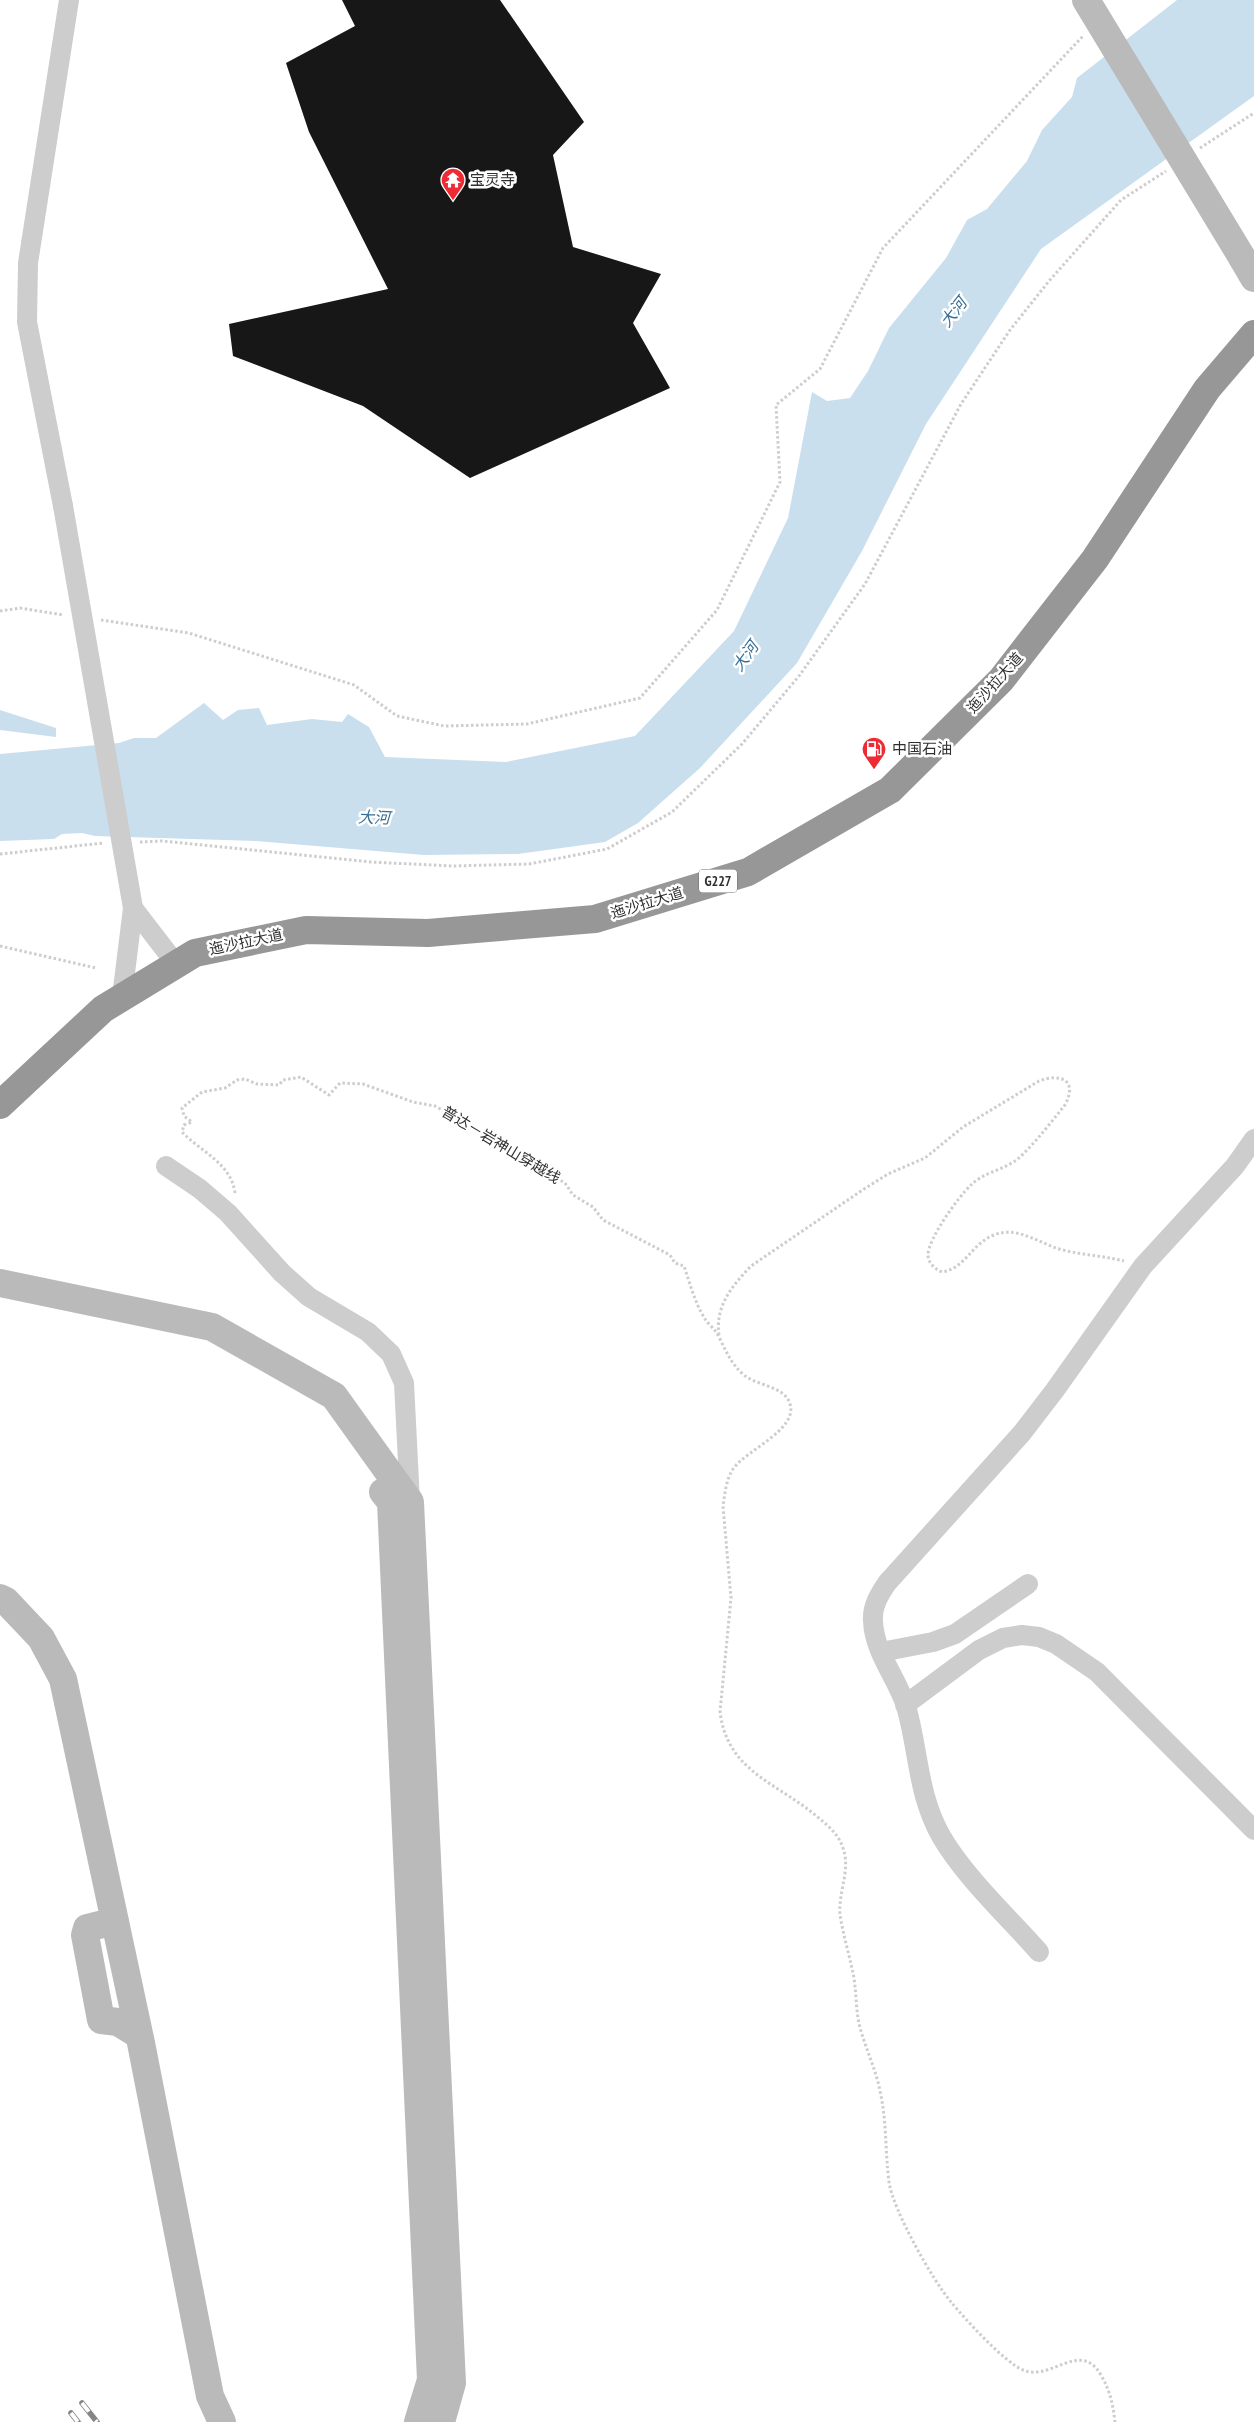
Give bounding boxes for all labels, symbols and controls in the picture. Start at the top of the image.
temple icon: 宝灵寺 [440,167,466,201]
place label: 宝灵寺 [470,170,515,189]
water label: 大河 [935,291,973,331]
water label: 大河 [728,635,764,675]
street label: 迤沙拉大道 [962,648,1027,717]
fuel station icon: 中国石油 [861,736,887,770]
place label: 中国石油 [892,739,952,758]
water label: 大河 [358,806,393,828]
road number: G227 [699,869,737,892]
street label: 迤沙拉大道 [608,882,686,923]
street label: 迤沙拉大道 [207,924,285,959]
street label: 普达－岩神山穿越线 [438,1102,564,1187]

